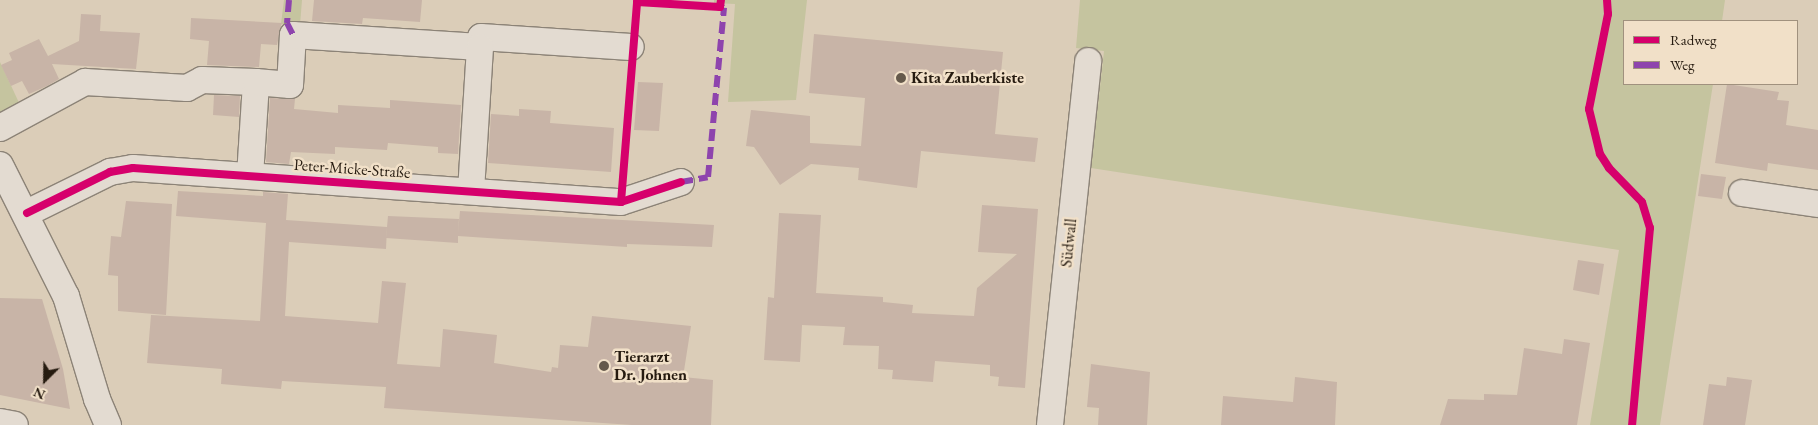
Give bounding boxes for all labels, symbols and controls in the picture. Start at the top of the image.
legend [1623,20,1798,85]
text: Radweg [1670,30,1717,49]
text: Weg [1670,55,1695,74]
place label: Kita Zauberkiste [911,68,1024,88]
marker: Kita Zauberkiste [895,72,907,84]
street label: Peter-Micke-Straße [293,155,411,183]
street label: Südwall [1057,218,1081,268]
place label: Tierarzt Dr. Johnen [614,347,687,385]
north arrow [20,355,70,405]
marker: Tierarzt Dr. Johnen [598,360,610,372]
text: N [30,383,48,404]

